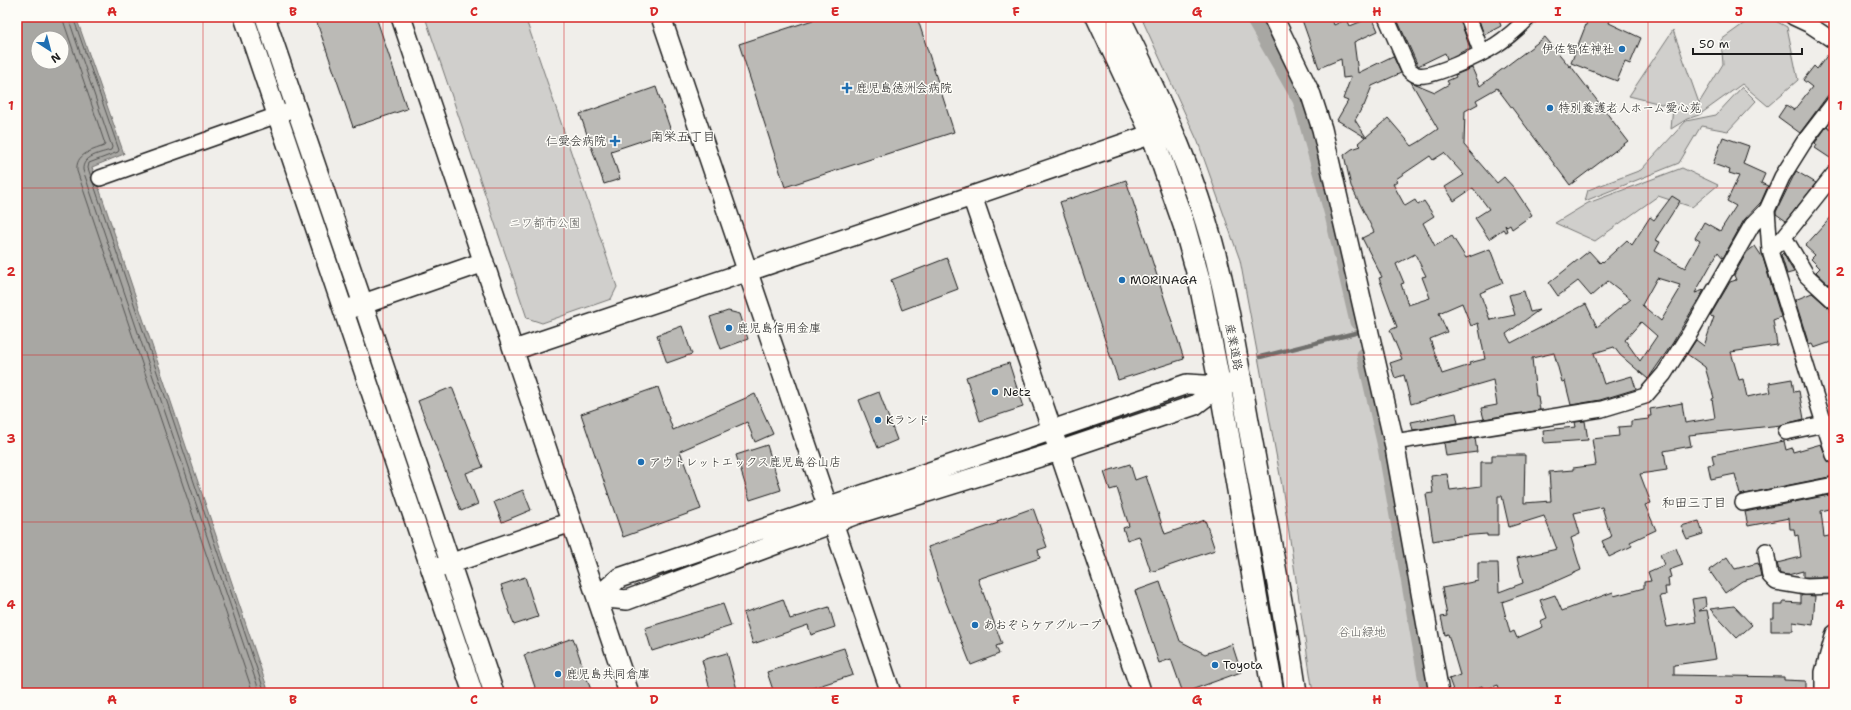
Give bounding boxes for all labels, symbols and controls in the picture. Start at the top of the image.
text: A [107,3,117,20]
text: B [289,3,297,20]
text: C [470,3,478,20]
text: D [649,3,659,20]
text: E [831,3,840,20]
text: F [1012,3,1020,20]
text: G [1192,3,1203,20]
text: H [1372,3,1382,20]
text: I [1554,3,1562,20]
text: J [1735,3,1743,20]
north arrow [30,30,70,70]
scale bar [1693,30,1802,56]
text: 50 m [1699,36,1729,52]
place label: 伊佐智佐神社 [1542,41,1614,57]
marker: 伊佐智佐神社 [1617,44,1627,54]
text: N [47,49,64,66]
place label: 鹿児島徳洲会病院 [856,80,952,96]
marker: 鹿児島徳洲会病院 [841,82,853,94]
text: 1 [8,97,14,114]
text: 1 [1837,97,1843,114]
place label: 特別養護老人ホーム愛心苑 [1558,100,1702,116]
marker: 特別養護老人ホーム愛心苑 [1545,103,1555,113]
district label: 南栄五丁目 [650,128,716,145]
place label: 仁愛会病院 [546,133,606,149]
marker: 仁愛会病院 [609,135,621,147]
park label: ニワ都市公園 [509,215,581,231]
text: 2 [6,263,16,280]
text: 2 [1835,263,1845,280]
place label: MORiNAGA [1130,272,1197,288]
marker: MORiNAGA [1117,275,1127,285]
place label: 鹿児島信用金庫 [737,320,821,336]
street label: 産業道路 [1222,322,1246,372]
marker: 鹿児島信用金庫 [724,323,734,333]
place label: Netz [1003,384,1031,400]
marker: Netz [990,387,1000,397]
place label: Kランド [886,412,930,428]
marker: Kランド [873,415,883,425]
text: 3 [6,430,16,447]
text: 3 [1835,430,1845,447]
place label: アウトレットエックス鹿児島谷山店 [649,454,841,470]
marker: アウトレットエックス鹿児島谷山店 [636,457,646,467]
district label: 和田三丁目 [1661,494,1727,511]
text: 4 [6,596,16,613]
text: 4 [1835,596,1845,613]
place label: あおぞらケアグループ [983,617,1102,633]
marker: あおぞらケアグループ [970,620,980,630]
park label: 谷山緑地 [1338,624,1386,640]
place label: Toyota [1223,657,1263,673]
marker: Toyota [1210,660,1220,670]
place label: 鹿児島共同倉庫 [566,666,650,682]
marker: 鹿児島共同倉庫 [553,669,563,679]
text: A [107,691,117,708]
text: B [289,691,297,708]
text: C [470,691,478,708]
text: D [649,691,659,708]
text: E [831,691,840,708]
text: F [1012,691,1020,708]
text: G [1192,691,1203,708]
text: H [1372,691,1382,708]
text: I [1554,691,1562,708]
text: J [1735,691,1743,708]

